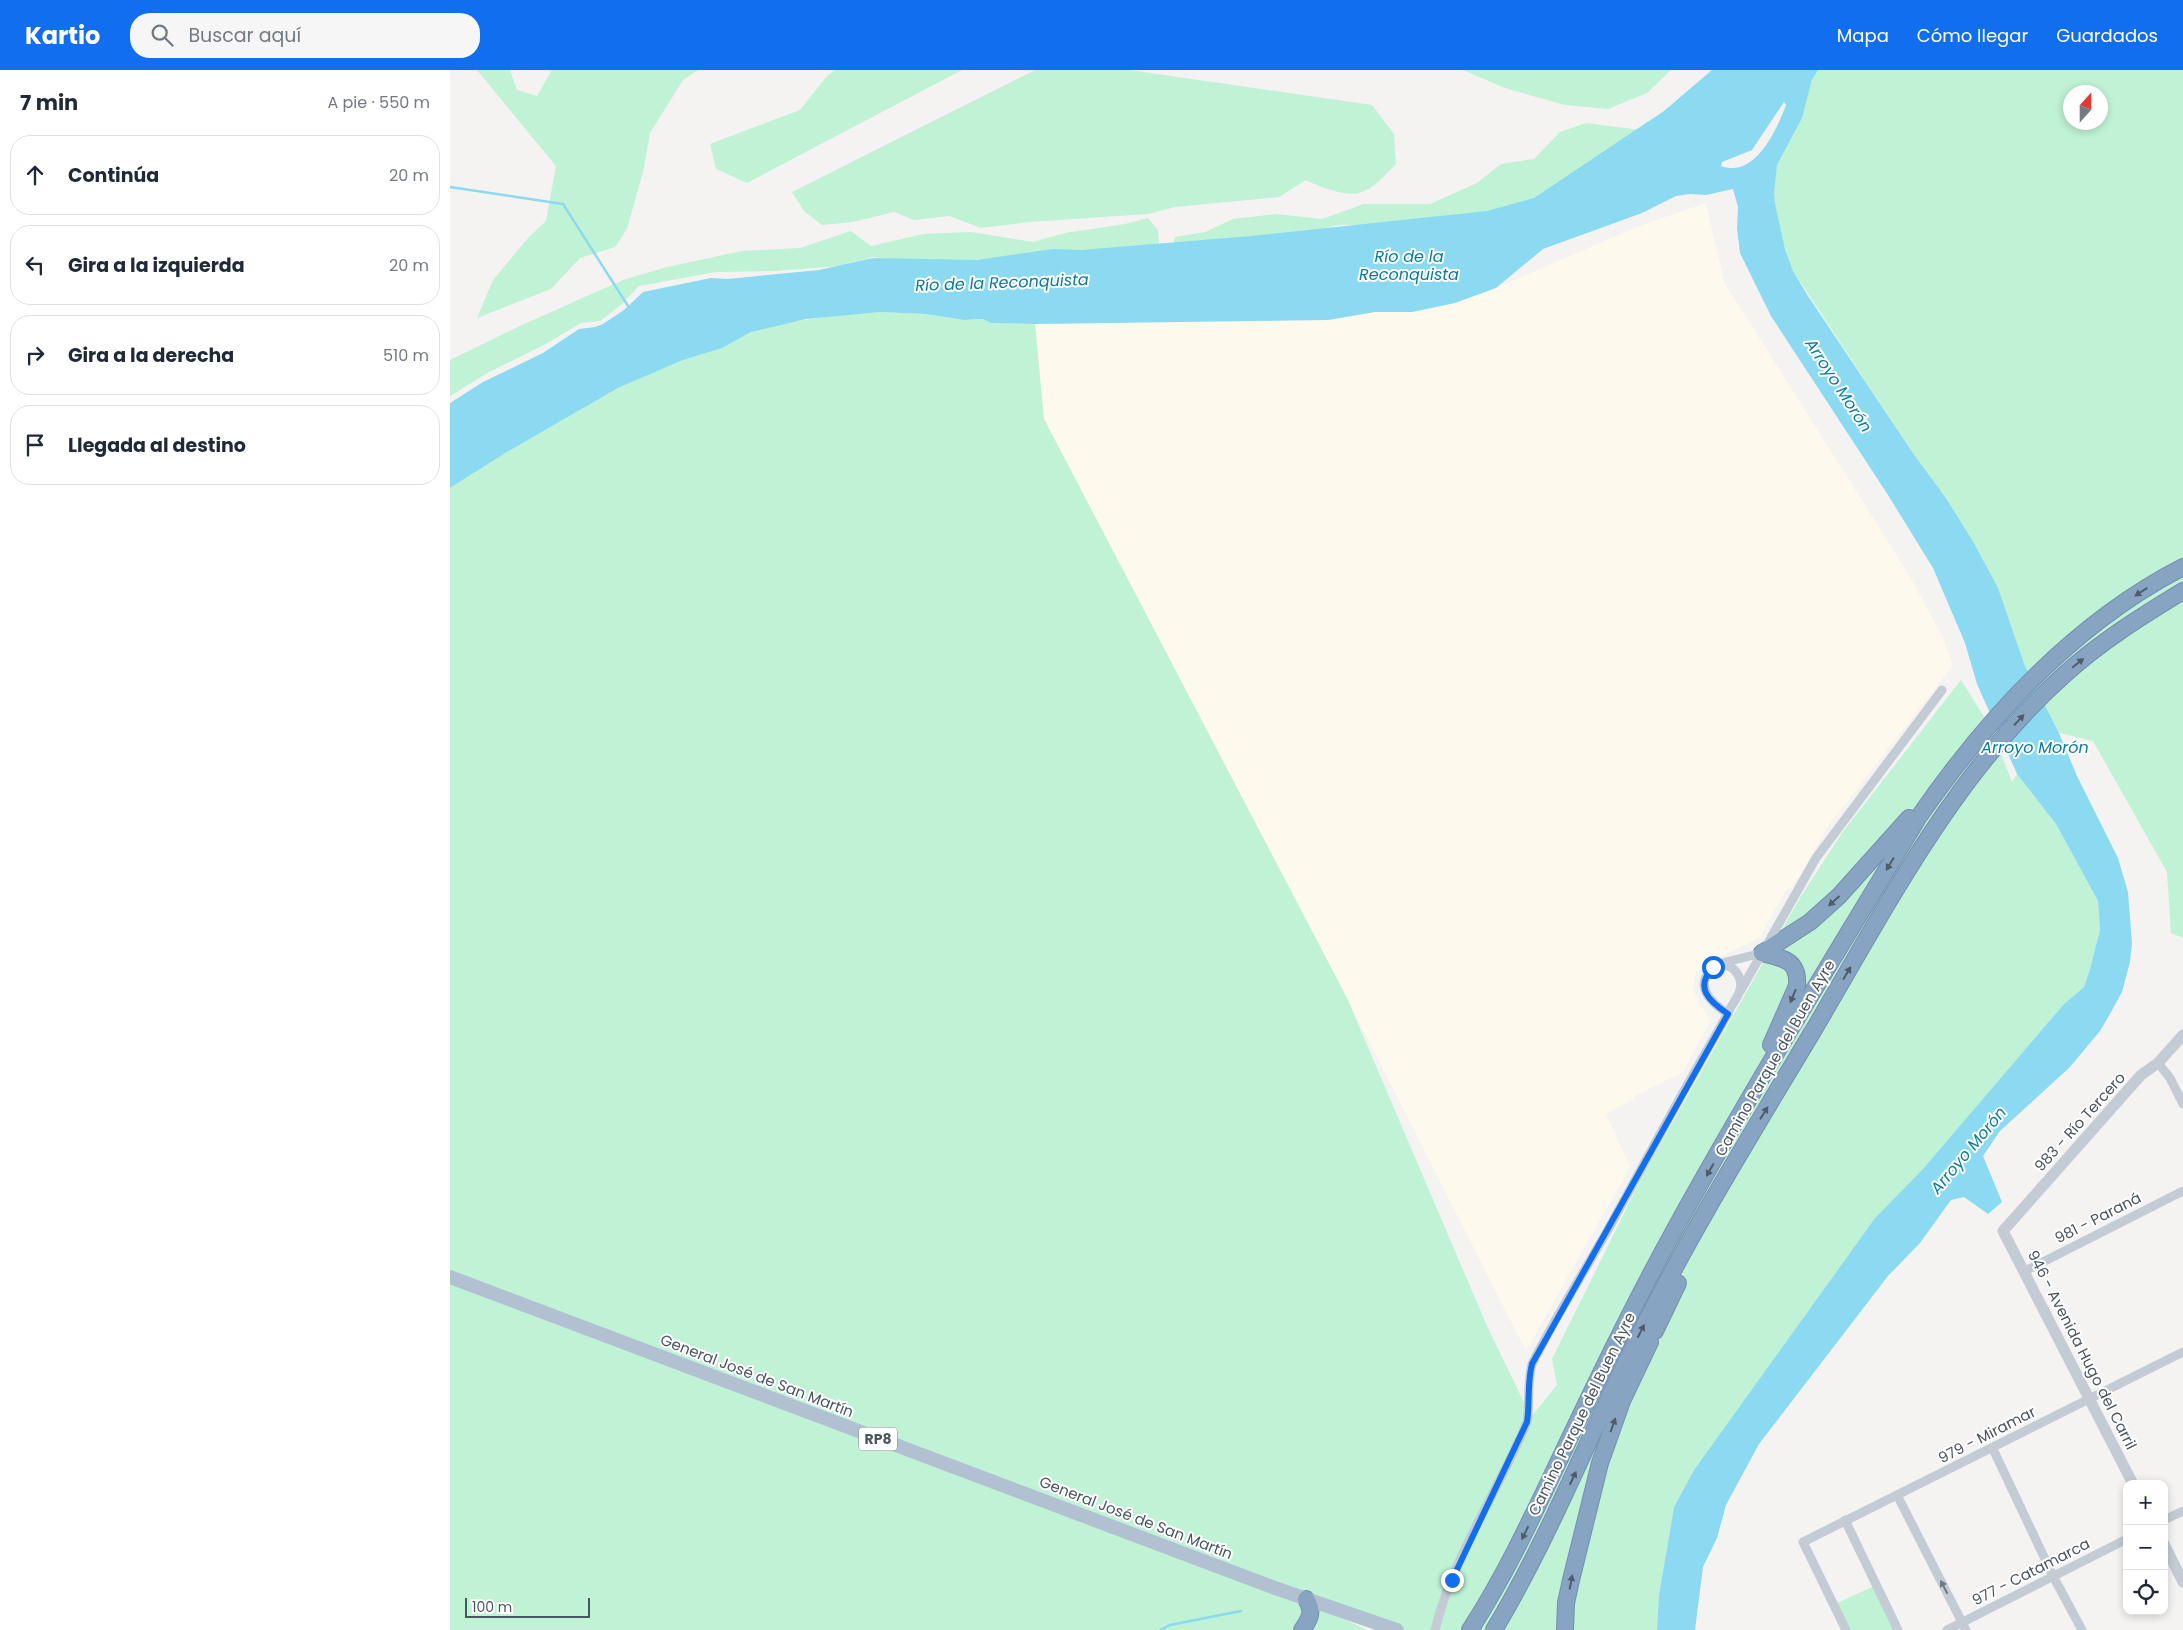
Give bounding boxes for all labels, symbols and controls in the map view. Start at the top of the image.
search box [130,13,480,58]
text: Kartio [25,19,100,52]
icon: search [148,21,176,49]
text: Buscar aquí [188,22,301,49]
text: Mapa [1837,23,1889,48]
text: Cómo llegar [1917,23,2028,48]
text: Guardados [2056,23,2158,48]
north arrow [2063,85,2108,130]
text: 7 min [20,88,78,117]
text: A pie · 550 m [327,91,430,114]
icon: ahead [21,161,49,189]
text: Continúa [68,162,159,189]
text: 20 m [389,164,429,187]
water label: Río de la Reconquista [1359,245,1459,286]
icon: left [21,251,49,279]
text: Gira a la izquierda [68,252,245,279]
text: 20 m [389,254,429,277]
water label: Río de la Reconquista [915,268,1089,297]
water label: Arroyo Morón [1799,333,1877,437]
icon: right [21,341,49,369]
text: Gira a la derecha [68,342,234,369]
text: 510 m [383,344,429,367]
icon: arrive [21,431,49,459]
text: Llegada al destino [68,432,246,459]
one-way arrow [2135,587,2148,597]
one-way arrow [2071,658,2084,669]
one-way arrow [2013,714,2025,726]
water label: Arroyo Morón [1980,736,2089,759]
one-way arrow [1886,858,1895,871]
one-way arrow [1828,895,1840,907]
route start [1702,956,1725,979]
street label: Camino Parque del Buen Ayre [1710,956,1840,1160]
one-way arrow [1843,967,1852,980]
one-way arrow [1788,989,1796,1003]
street label: 983 - Río Tercero [2029,1067,2130,1176]
water label: Arroyo Morón [1924,1102,2012,1200]
one-way arrow [1759,1106,1768,1119]
one-way arrow [1705,1163,1714,1176]
street label: 981 - Paraná [2051,1187,2145,1248]
street label: 946 - Avenida Hugo del Carril [2023,1246,2142,1453]
street label: Camino Parque del Buen Ayre [1523,1309,1640,1519]
one-way arrow [1637,1324,1645,1338]
street label: General José de San Martín [658,1329,857,1422]
street label: 979 - Miramar [1934,1401,2040,1468]
one-way arrow [1609,1417,1617,1432]
road number: RP8 [859,1428,897,1450]
street label: General José de San Martín [1037,1471,1236,1564]
one-way arrow [1569,1471,1577,1485]
map controls [2123,1480,2168,1615]
button: + [2123,1480,2168,1525]
one-way arrow [1520,1525,1529,1540]
button: − [2123,1525,2168,1570]
street label: 977 - Catamarca [1968,1533,2093,1610]
route end [1441,1569,1464,1592]
button: locate [2123,1570,2168,1615]
one-way arrow [1567,1573,1575,1589]
one-way arrow [1940,1579,1948,1594]
scale bar [465,1595,590,1618]
text: 100 m [472,1597,512,1617]

